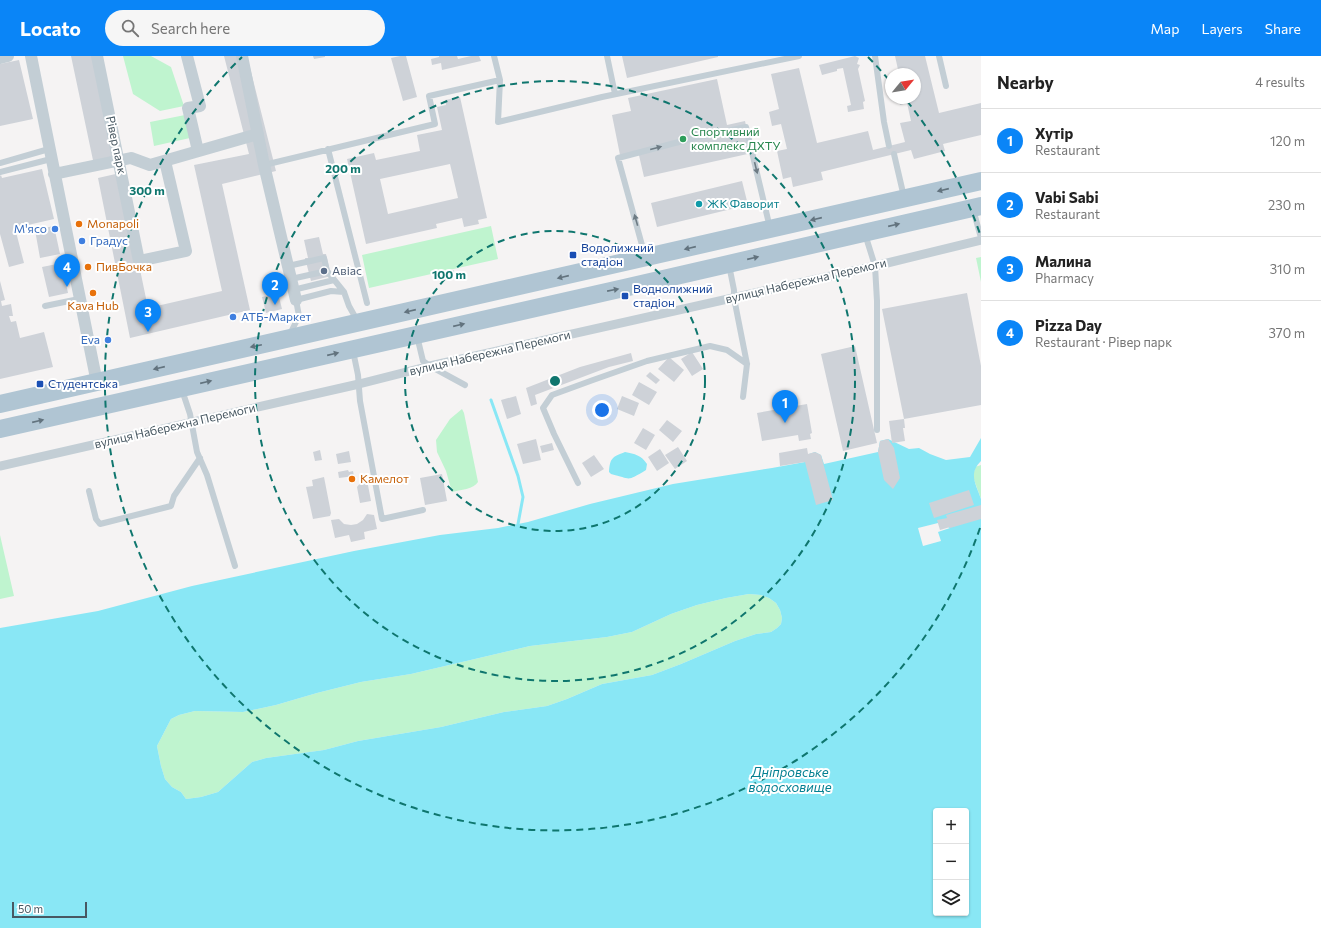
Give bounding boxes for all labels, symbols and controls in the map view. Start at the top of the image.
search box [105,10,385,46]
text: Locato [20,17,81,40]
icon: search [119,17,141,39]
text: Search here [151,19,230,37]
text: Map [1151,20,1179,37]
text: Layers [1201,20,1243,37]
text: Share [1265,20,1301,37]
north arrow [885,68,921,104]
text: Nearby [997,72,1054,93]
text: 4 results [1255,74,1305,90]
street label: Рівер парк [104,114,130,176]
place label: Спортивний комплекс ДХТУ [691,124,781,152]
text: Хутір [1035,124,1073,142]
text: 1 [1007,133,1013,149]
text: 120 m [1270,133,1305,149]
marker: Спортивний комплекс ДХТУ [678,134,688,144]
text: Restaurant [1035,142,1100,158]
one-way arrow [650,145,662,151]
text: 200 m [325,161,361,175]
one-way arrow [753,162,759,174]
text: 300 m [129,183,165,197]
one-way arrow [937,187,949,193]
text: Vabi Sabi [1035,188,1099,206]
place label: ЖК Фаворит [707,196,780,210]
text: 2 [1006,197,1014,213]
text: 230 m [1268,197,1305,213]
marker: ЖК Фаворит [694,199,704,209]
text: Restaurant [1035,206,1100,222]
one-way arrow [633,214,639,226]
place label: Monapoli [87,216,139,230]
one-way arrow [810,216,822,222]
marker: Monapoli [74,219,84,229]
place label: М'ясо [14,221,47,235]
one-way arrow [888,222,900,228]
marker: М'ясо [50,224,60,234]
place label: Градус [90,233,128,247]
marker: Градус [77,236,87,246]
place label: Водолижний стадіон [581,240,654,268]
one-way arrow [683,245,696,251]
marker: Водолижний стадіон [568,250,578,260]
text: Малина [1035,252,1091,270]
pin: 4 [54,254,80,287]
one-way arrow [747,254,760,260]
street label: вулиця Набережна Перемоги [724,255,888,305]
place label: ПивБочка [96,259,152,273]
text: 3 [1006,261,1014,277]
text: 310 m [1270,261,1305,277]
marker: ПивБочка [83,262,93,272]
place label: Авіас [332,263,362,277]
marker: Авіас [319,266,329,276]
text: 100 m [432,267,466,281]
text: Pharmacy [1035,270,1094,286]
pin: 2 [262,272,288,305]
one-way arrow [557,274,569,280]
place label: Воднолижний стадіон [633,281,713,309]
one-way arrow [607,287,619,293]
marker: Kava Hub [88,288,98,298]
marker: Воднолижний стадіон [620,291,630,301]
place label: Kava Hub [67,298,119,312]
pin: 3 [135,299,161,332]
place label: АТБ-Маркет [241,309,312,323]
one-way arrow [404,309,416,315]
marker: АТБ-Маркет [228,312,238,322]
text: Pizza Day [1035,316,1102,334]
one-way arrow [453,321,465,327]
text: 4 [1006,325,1014,341]
text: 370 m [1268,325,1305,341]
street label: вулиця Набережна Перемоги [408,327,572,377]
place label: Eva [81,332,100,346]
text: Restaurant · Рівер парк [1035,334,1172,350]
marker: Eva [103,335,113,345]
one-way arrow [250,344,262,350]
one-way arrow [326,350,339,356]
one-way arrow [153,366,165,372]
centre of rings [548,374,562,388]
place label: Студентська [48,376,118,390]
marker: Студентська [35,379,45,389]
one-way arrow [200,379,212,385]
pin: 1 [772,390,798,423]
street label: вулиця Набережна Перемоги [93,400,257,450]
your location [592,400,612,420]
one-way arrow [32,417,44,423]
place label: Камелот [360,471,409,485]
marker: Камелот [347,474,357,484]
water label: Дніпровське водосховище [749,764,832,795]
map controls [933,808,969,916]
button: + [933,808,969,844]
button: − [933,844,969,880]
button: layers [933,880,969,916]
scale bar [12,900,87,919]
text: 50 m [18,902,43,915]

